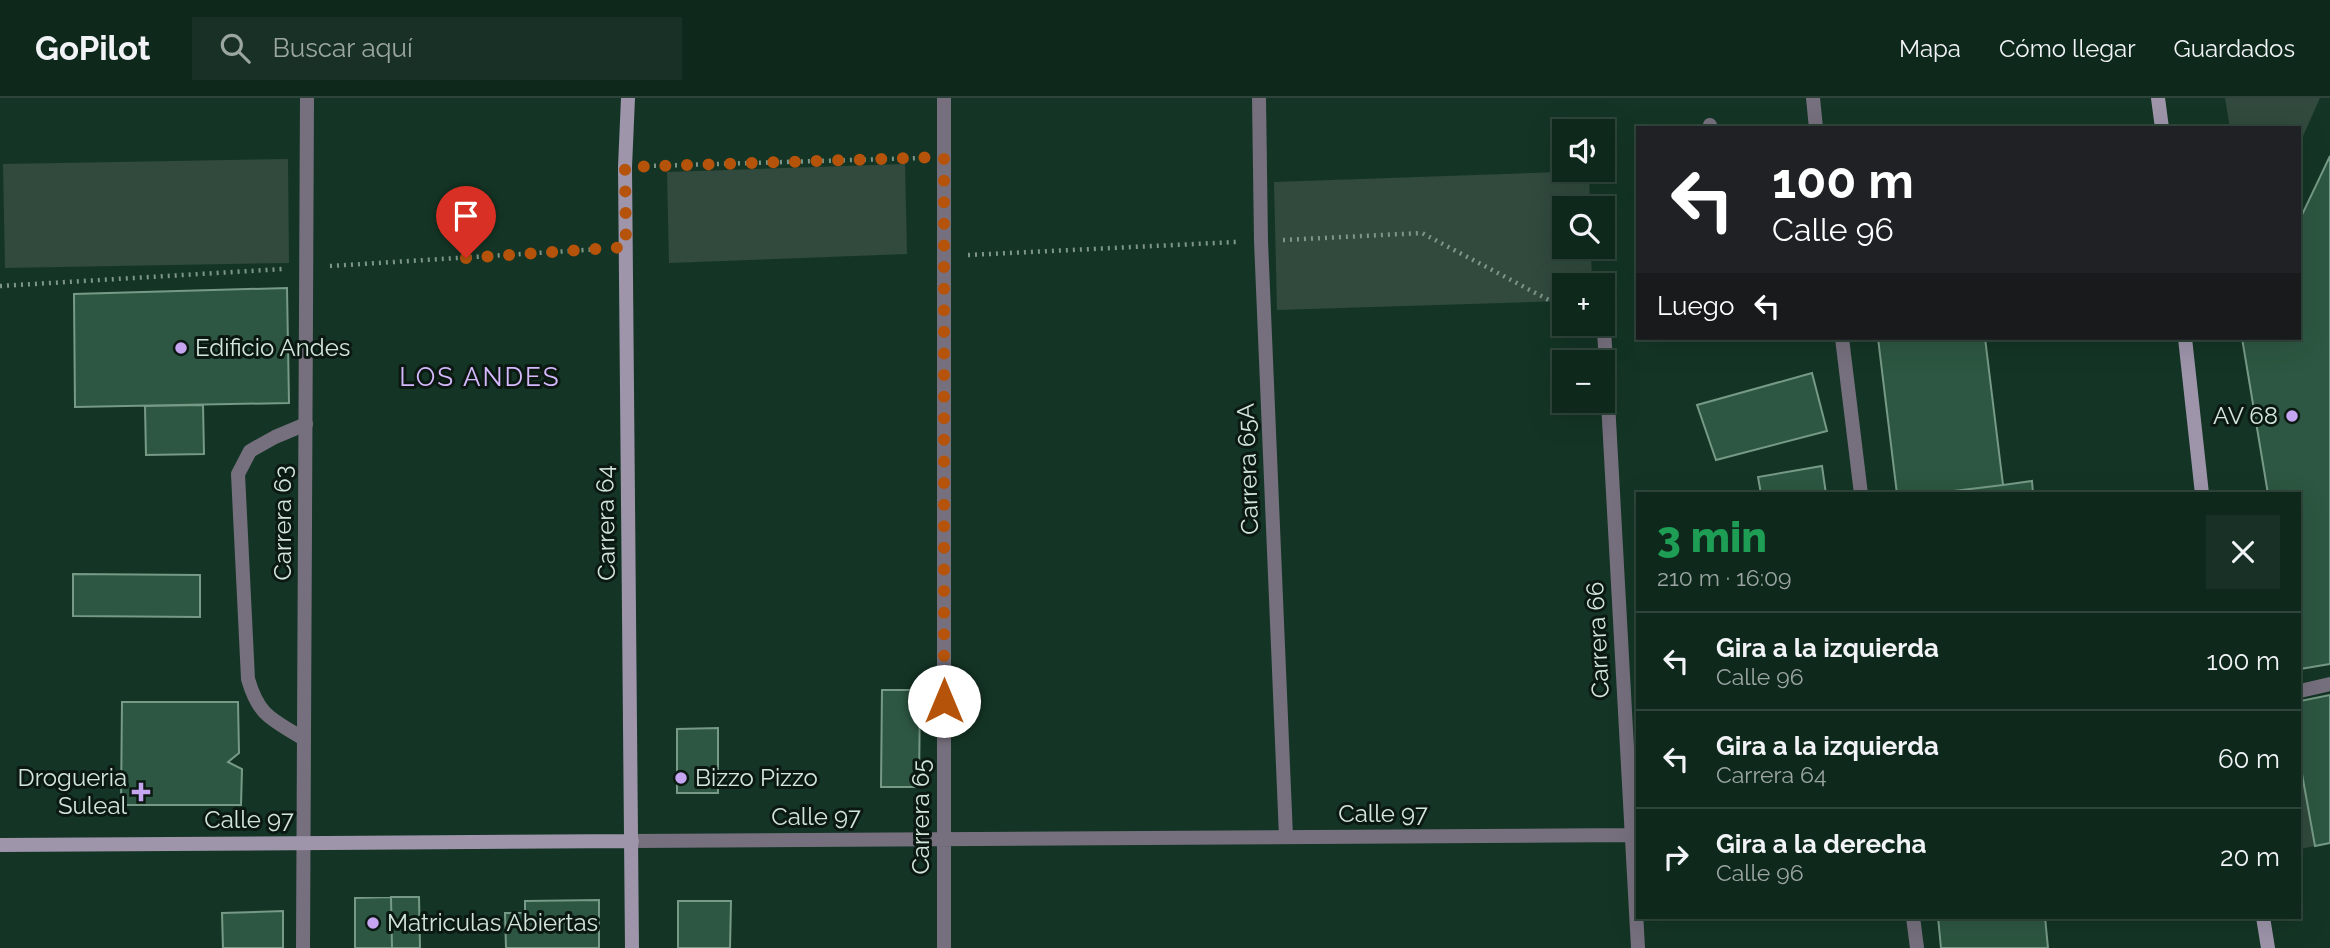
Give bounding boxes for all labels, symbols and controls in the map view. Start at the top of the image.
search box [192,17,682,80]
text: GoPilot [35,29,150,68]
icon: search [216,29,254,67]
text: Buscar aquí [272,33,413,63]
text: Mapa [1899,34,1961,63]
text: Cómo llegar [1999,34,2136,63]
text: Guardados [2174,34,2295,63]
map controls [1552,119,1615,413]
button: sound [1552,119,1615,182]
text: 100 m [1772,152,1914,209]
icon: left [1657,154,1748,245]
pin [436,186,496,258]
button: search [1552,196,1615,259]
icon: arrive [447,197,485,235]
text: Calle 96 [1772,211,1894,248]
button: + [1552,273,1615,336]
icon: left [1748,287,1786,325]
text: Luego [1657,291,1734,321]
place label: Edificio Andes [195,333,350,362]
marker: Edificio Andes [173,340,189,356]
button: − [1552,350,1615,413]
district label: LOS ANDES [399,362,561,392]
place label: AV 68 [2213,401,2278,430]
street label: Carrera 65A [1231,403,1264,535]
marker: AV 68 [2284,408,2300,424]
street label: Carrera 64 [590,465,621,581]
street label: Carrera 63 [268,466,297,580]
text: 3 min [1657,513,1767,562]
button: close [2206,515,2280,589]
text: 210 m · 16:09 [1657,564,1792,591]
street label: Carrera 66 [1580,581,1615,699]
text: Gira a la izquierda [1716,633,1939,663]
icon: left [1657,642,1695,680]
text: 100 m [2207,646,2280,676]
text: Calle 96 [1716,663,1804,690]
position arrow [907,664,981,738]
text: Gira a la izquierda [1716,731,1939,761]
icon: left [1657,740,1695,778]
text: 60 m [2218,744,2280,774]
street label: Carrera 65 [906,759,935,875]
text: Carrera 64 [1716,761,1826,788]
place label: Drogueria Suleal [18,763,127,820]
place label: Bizzo Pizzo [695,763,818,792]
marker: Bizzo Pizzo [673,770,689,786]
marker: Drogueria Suleal [133,784,149,800]
street label: Calle 97 [1338,799,1428,828]
street label: Calle 97 [771,802,861,831]
street label: Calle 97 [204,805,294,834]
text: Gira a la derecha [1716,829,1926,859]
icon: right [1657,838,1695,876]
text: 20 m [2220,842,2280,872]
text: Calle 96 [1716,859,1804,886]
place label: Matriculas Abiertas [387,908,598,937]
marker: Matriculas Abiertas [365,915,381,931]

